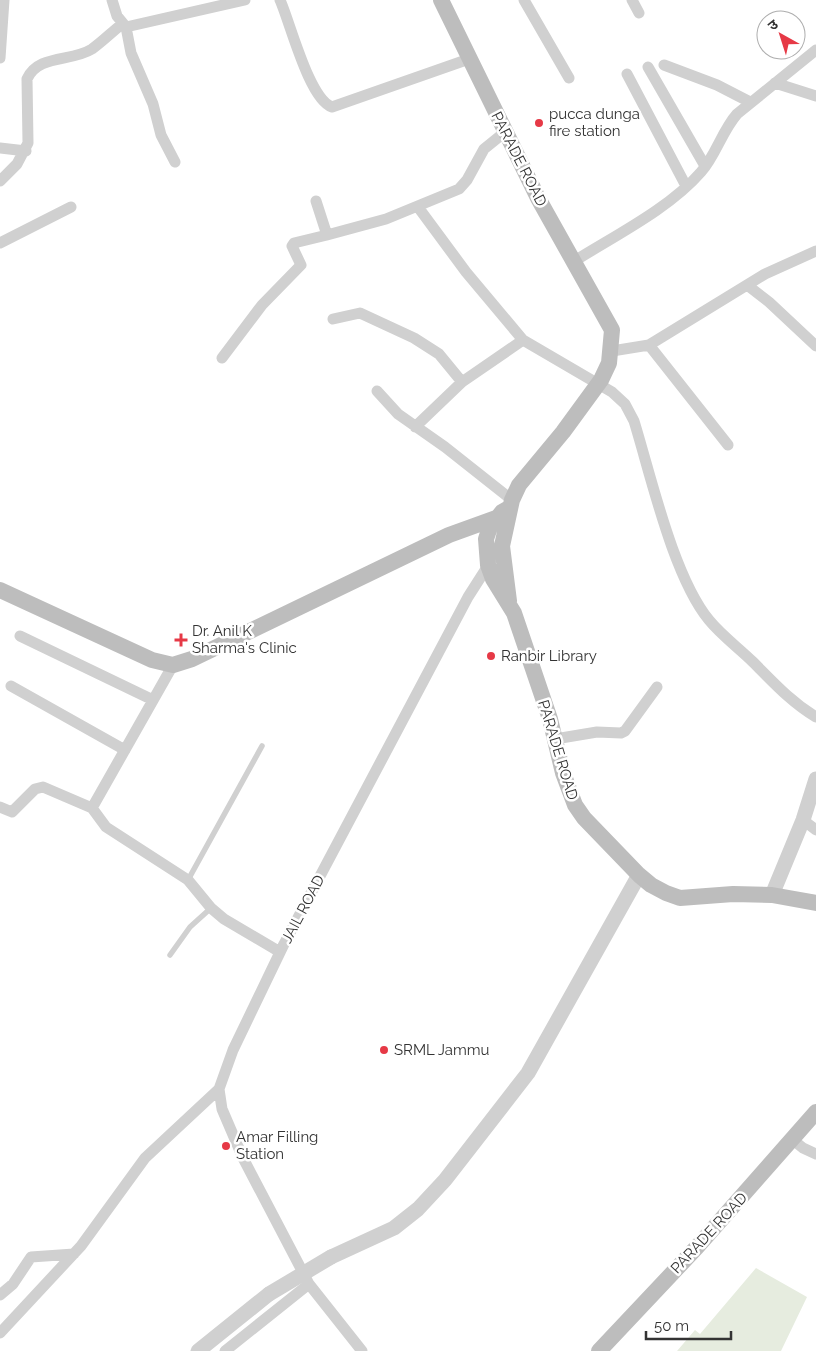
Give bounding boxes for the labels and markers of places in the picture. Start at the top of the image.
place label: pucca dunga fire station [549,105,640,140]
marker: pucca dunga fire station [533,117,545,129]
place label: Dr. Anil K Sharma's Clinic [192,622,297,657]
marker: Dr. Anil K Sharma's Clinic [174,633,188,647]
place label: Ranbir Library [501,647,597,665]
marker: Ranbir Library [485,650,497,662]
place label: SRML Jammu [394,1041,490,1059]
marker: SRML Jammu [378,1044,390,1056]
place label: Amar Filling Station [236,1128,318,1163]
marker: Amar Filling Station [220,1140,232,1152]

